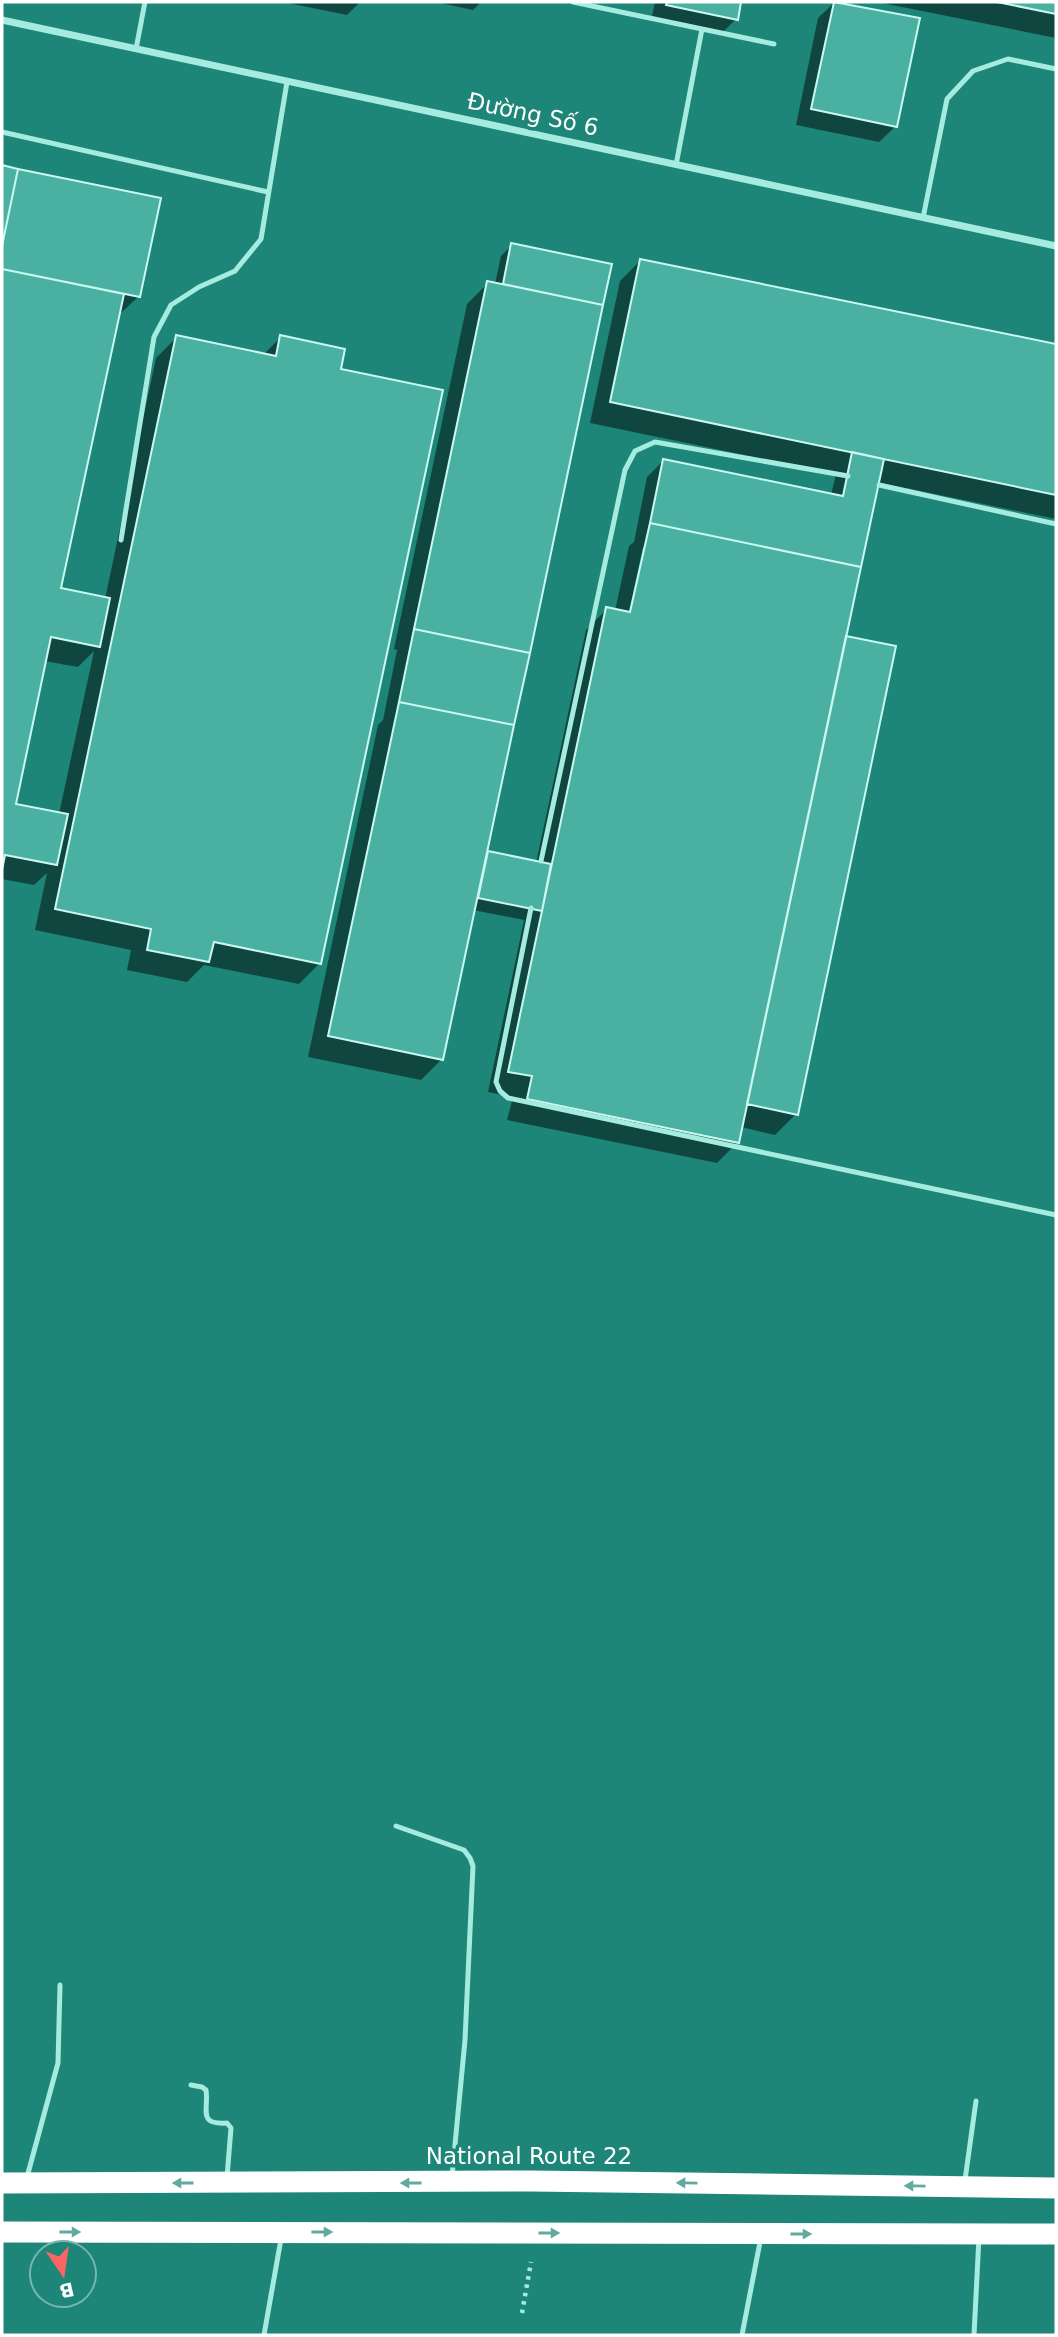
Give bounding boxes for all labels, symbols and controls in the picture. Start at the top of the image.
street label: Đường Số 6 [465,87,601,141]
street label: National Route 22 [426,2143,632,2169]
one-way arrow [172,2177,194,2189]
one-way arrow [399,2177,421,2189]
one-way arrow [676,2177,698,2189]
one-way arrow [903,2181,925,2192]
one-way arrow [59,2226,81,2238]
one-way arrow [311,2226,333,2238]
one-way arrow [539,2227,561,2239]
one-way arrow [791,2228,813,2240]
north arrow [28,2239,98,2309]
text: B [57,2278,76,2303]

